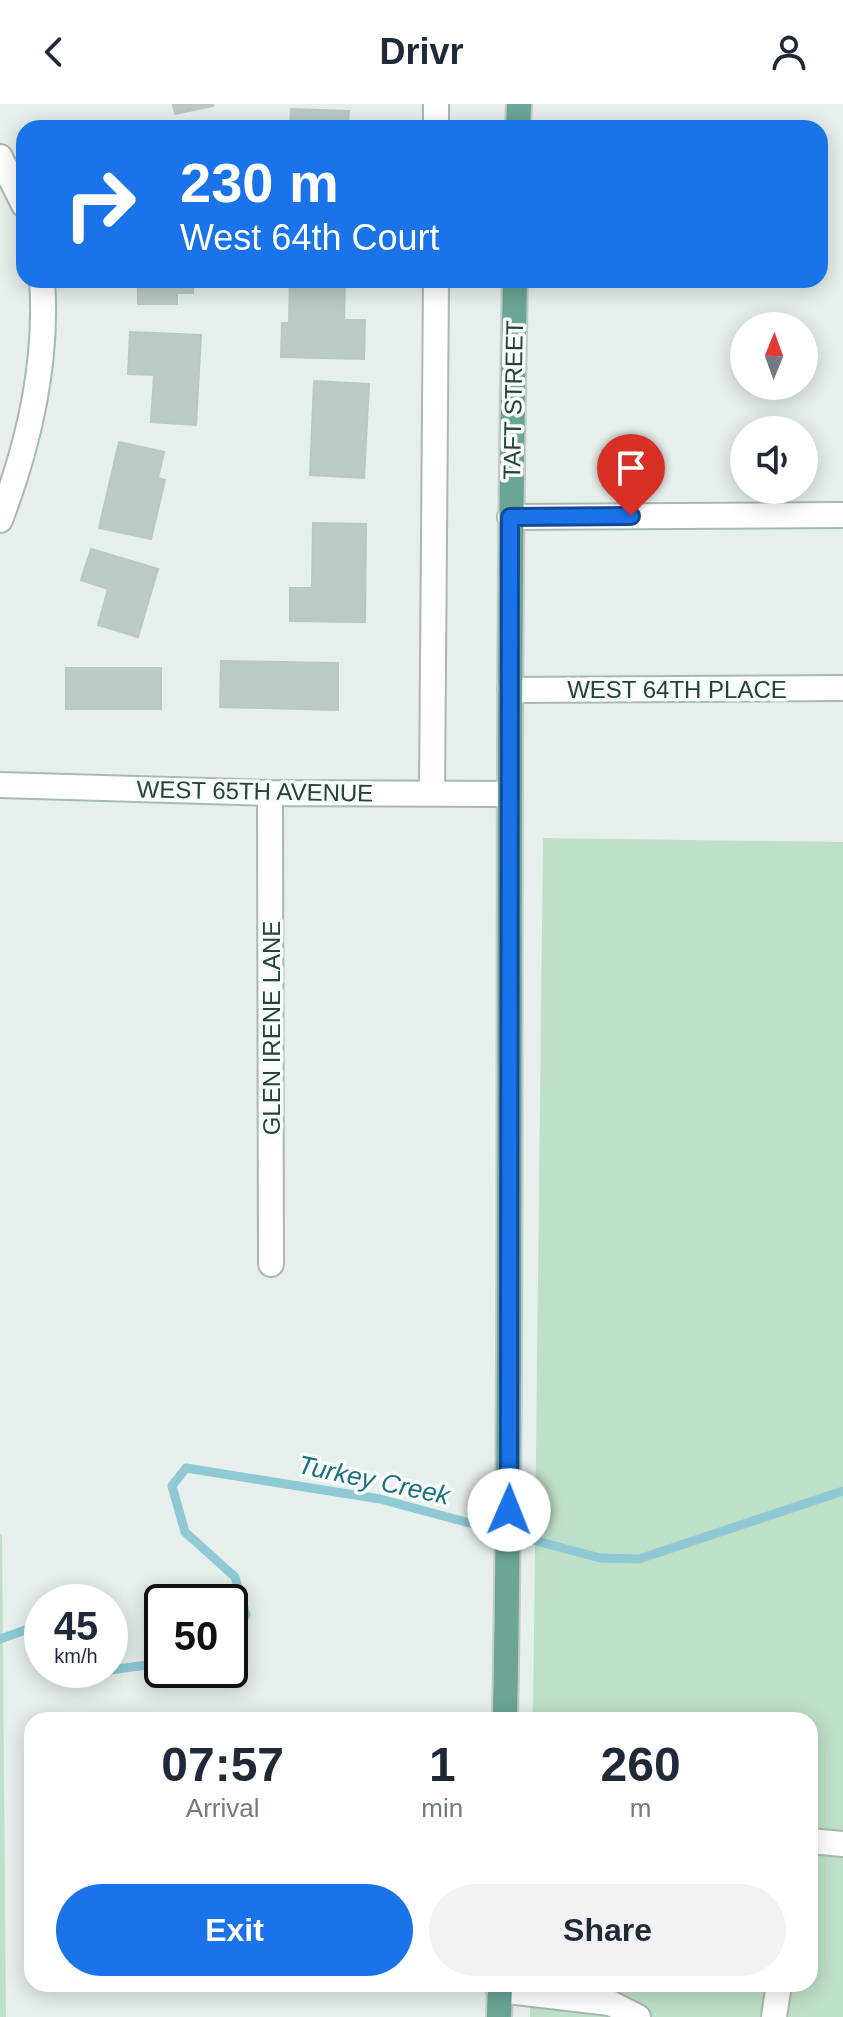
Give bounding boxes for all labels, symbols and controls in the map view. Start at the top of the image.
icon: back [32,30,76,74]
icon: person [767,30,811,74]
text: Drivr [379,31,464,72]
text: 230 m [180,151,339,214]
icon: right [48,152,152,256]
text: West 64th Court [180,217,439,258]
north arrow [730,312,818,400]
map controls [730,312,818,504]
street label: TAFT STREET [498,320,528,480]
button: sound [730,416,818,504]
pin [597,434,665,516]
icon: arrive [609,446,653,490]
street label: WEST 64TH PLACE [567,676,787,703]
street label: WEST 65TH AVENUE [137,775,373,807]
street label: GLEN IRENE LANE [258,921,285,1135]
water label: Turkey Creek [296,1449,454,1511]
position arrow [467,1468,551,1552]
speed limit sign: 50 [144,1584,248,1688]
text: 45 [54,1604,98,1648]
text: km/h [54,1645,98,1667]
text: 07:57 [161,1738,284,1791]
text: 1 [429,1738,456,1791]
text: 260 [601,1738,681,1791]
text: Arrival [186,1793,260,1823]
text: min [421,1793,463,1823]
text: m [630,1793,651,1823]
button: Exit [56,1884,413,1976]
button: Share [429,1884,786,1976]

